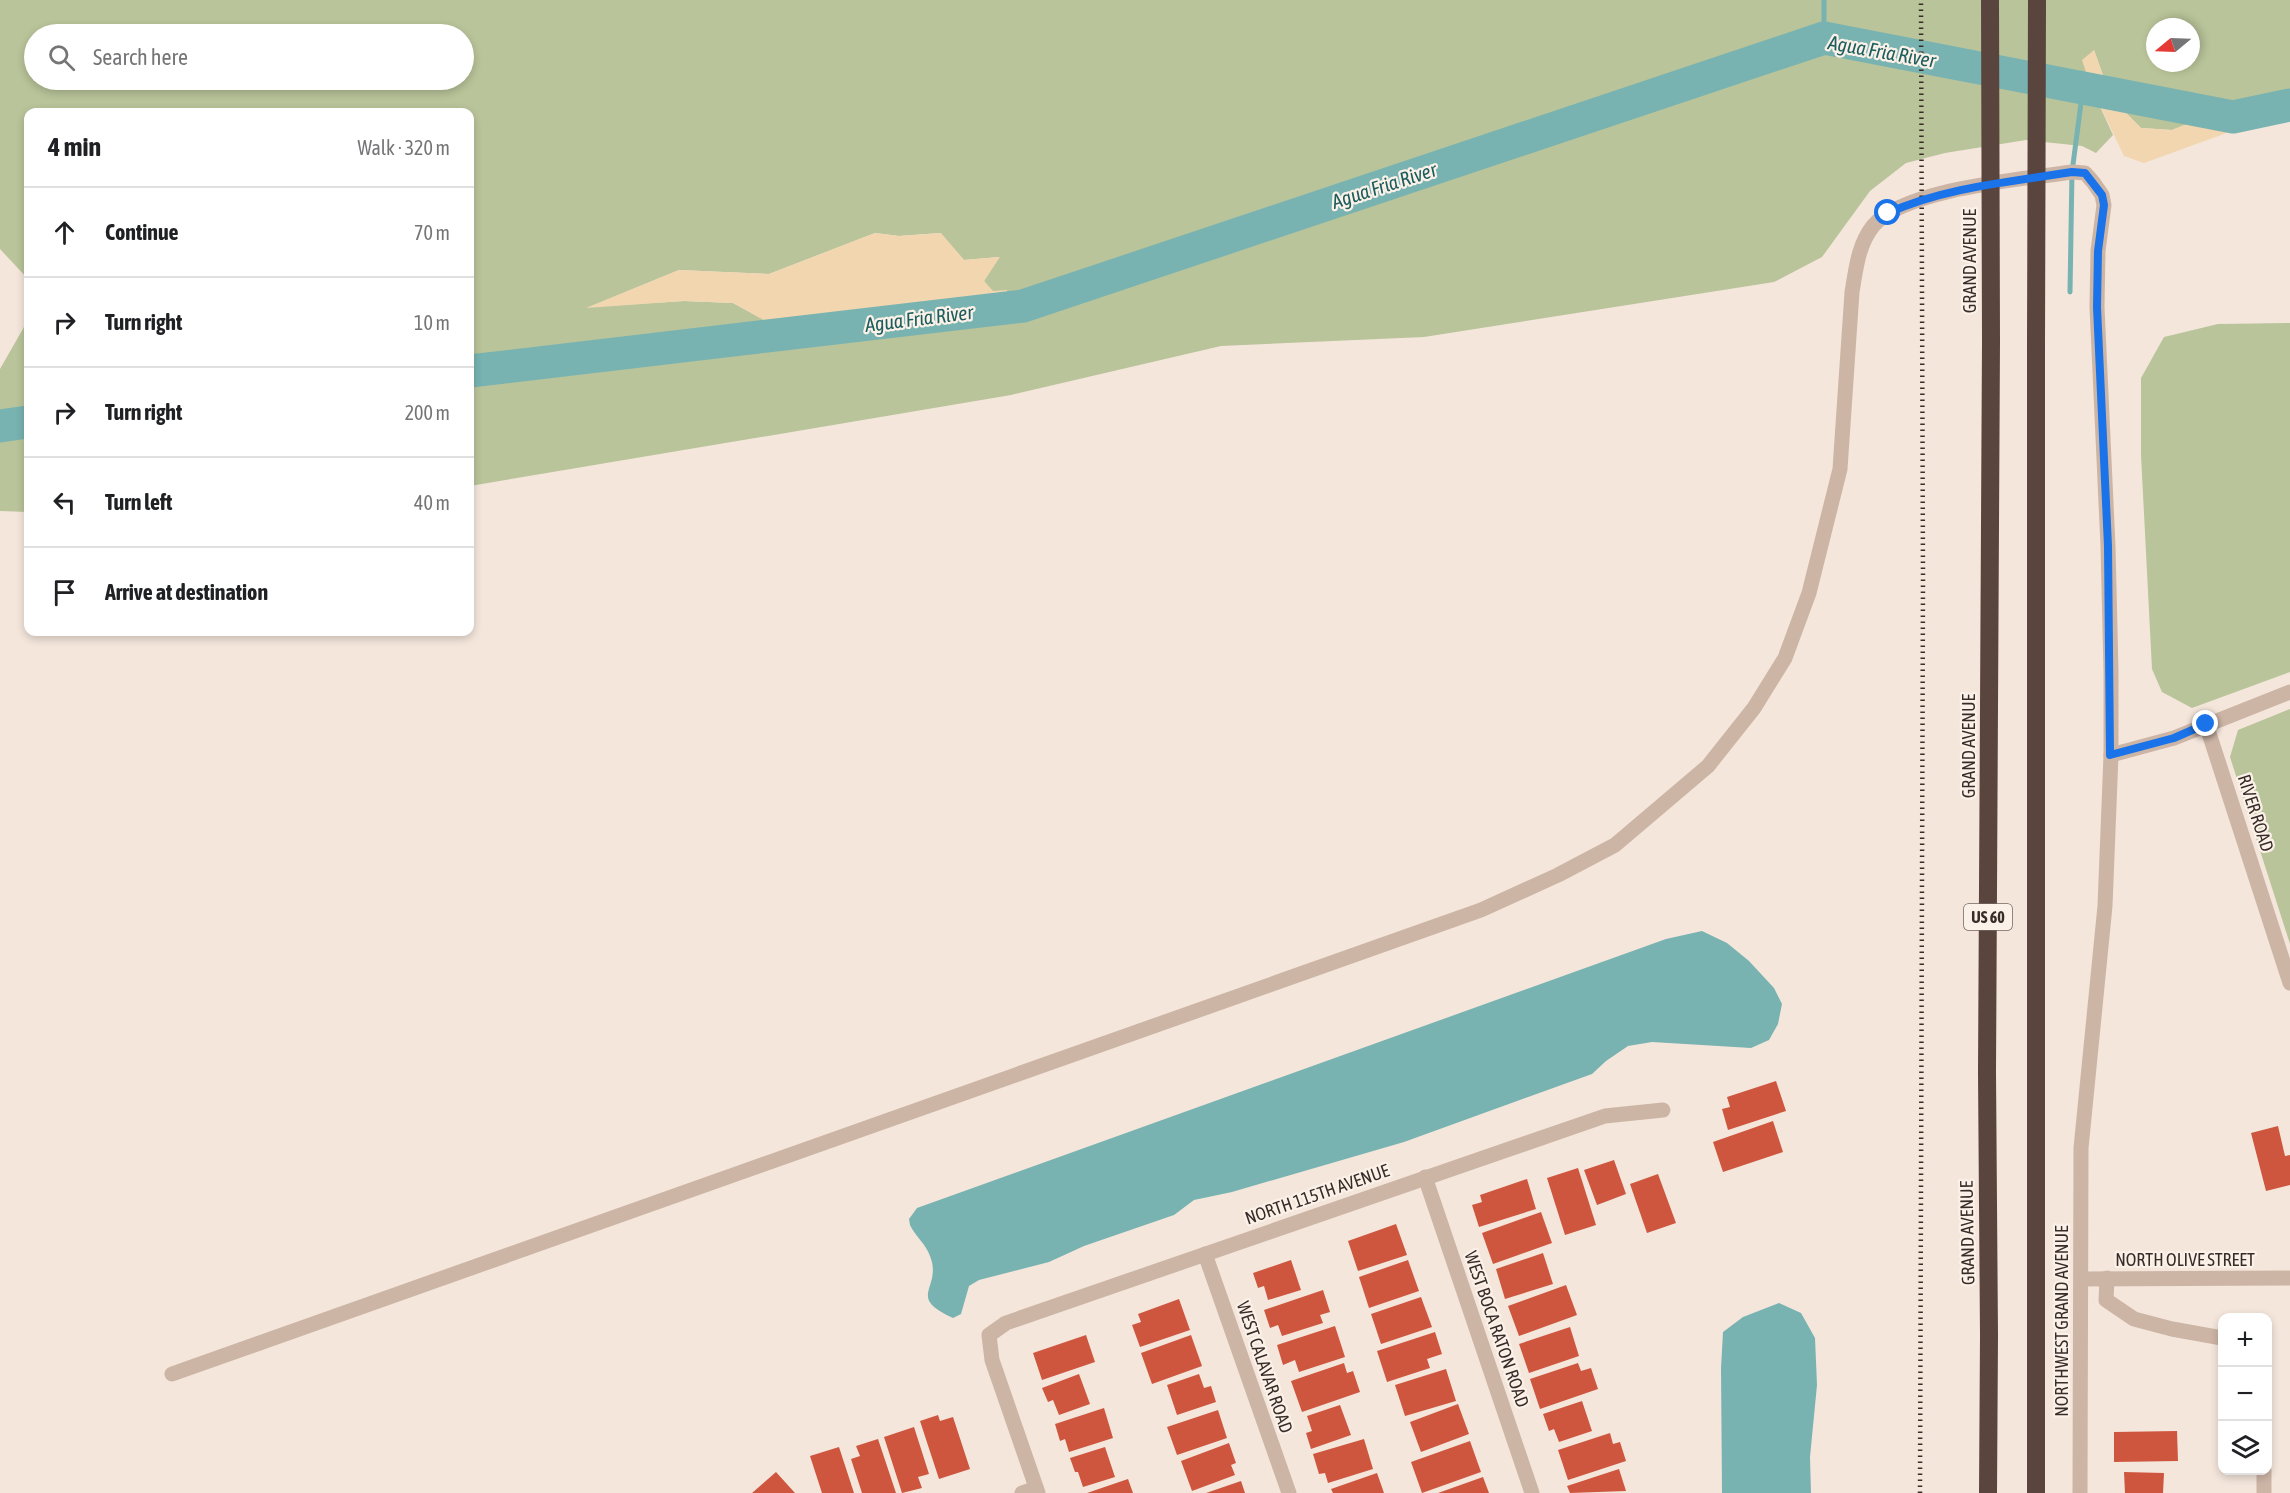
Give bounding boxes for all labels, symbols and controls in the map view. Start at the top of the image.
north arrow [2146,18,2200,72]
search box [24,24,474,90]
water label: Agua Fria River [1825,30,1939,72]
icon: search [45,41,78,74]
text: Search here [93,44,188,70]
text: 4 min [48,132,101,162]
text: Walk · 320 m [358,136,450,159]
water label: Agua Fria River [1328,157,1440,213]
route start [1874,199,1900,225]
street label: GRAND AVENUE [1959,208,1980,313]
icon: ahead [48,216,81,249]
text: Continue [105,219,179,245]
text: 70 m [414,221,450,244]
water label: Agua Fria River [863,300,975,336]
icon: right [48,306,81,339]
text: Turn right [105,309,182,335]
text: 10 m [414,311,450,334]
icon: right [48,396,81,429]
text: Turn right [105,399,182,425]
text: 200 m [405,401,450,424]
icon: left [48,486,81,519]
text: Turn left [105,489,172,515]
text: 40 m [414,491,450,514]
icon: arrive [48,576,81,609]
text: Arrive at destination [105,579,268,605]
street label: GRAND AVENUE [1958,693,1979,798]
route end [2192,710,2218,736]
street label: RIVER ROAD [2234,772,2278,854]
road number: US 60 [1964,904,2012,930]
street label: NORTH 115TH AVENUE [1242,1159,1392,1229]
street label: GRAND AVENUE [1956,1180,1978,1285]
street label: NORTHWEST GRAND AVENUE [2051,1225,2072,1417]
street label: WEST BOCA RATON ROAD [1460,1248,1534,1410]
street label: NORTH OLIVE STREET [2115,1249,2255,1270]
street label: WEST CALAVAR ROAD [1233,1298,1297,1436]
map controls [2218,1313,2272,1475]
button: + [2218,1313,2272,1367]
button: − [2218,1367,2272,1421]
button: layers [2218,1421,2272,1475]

